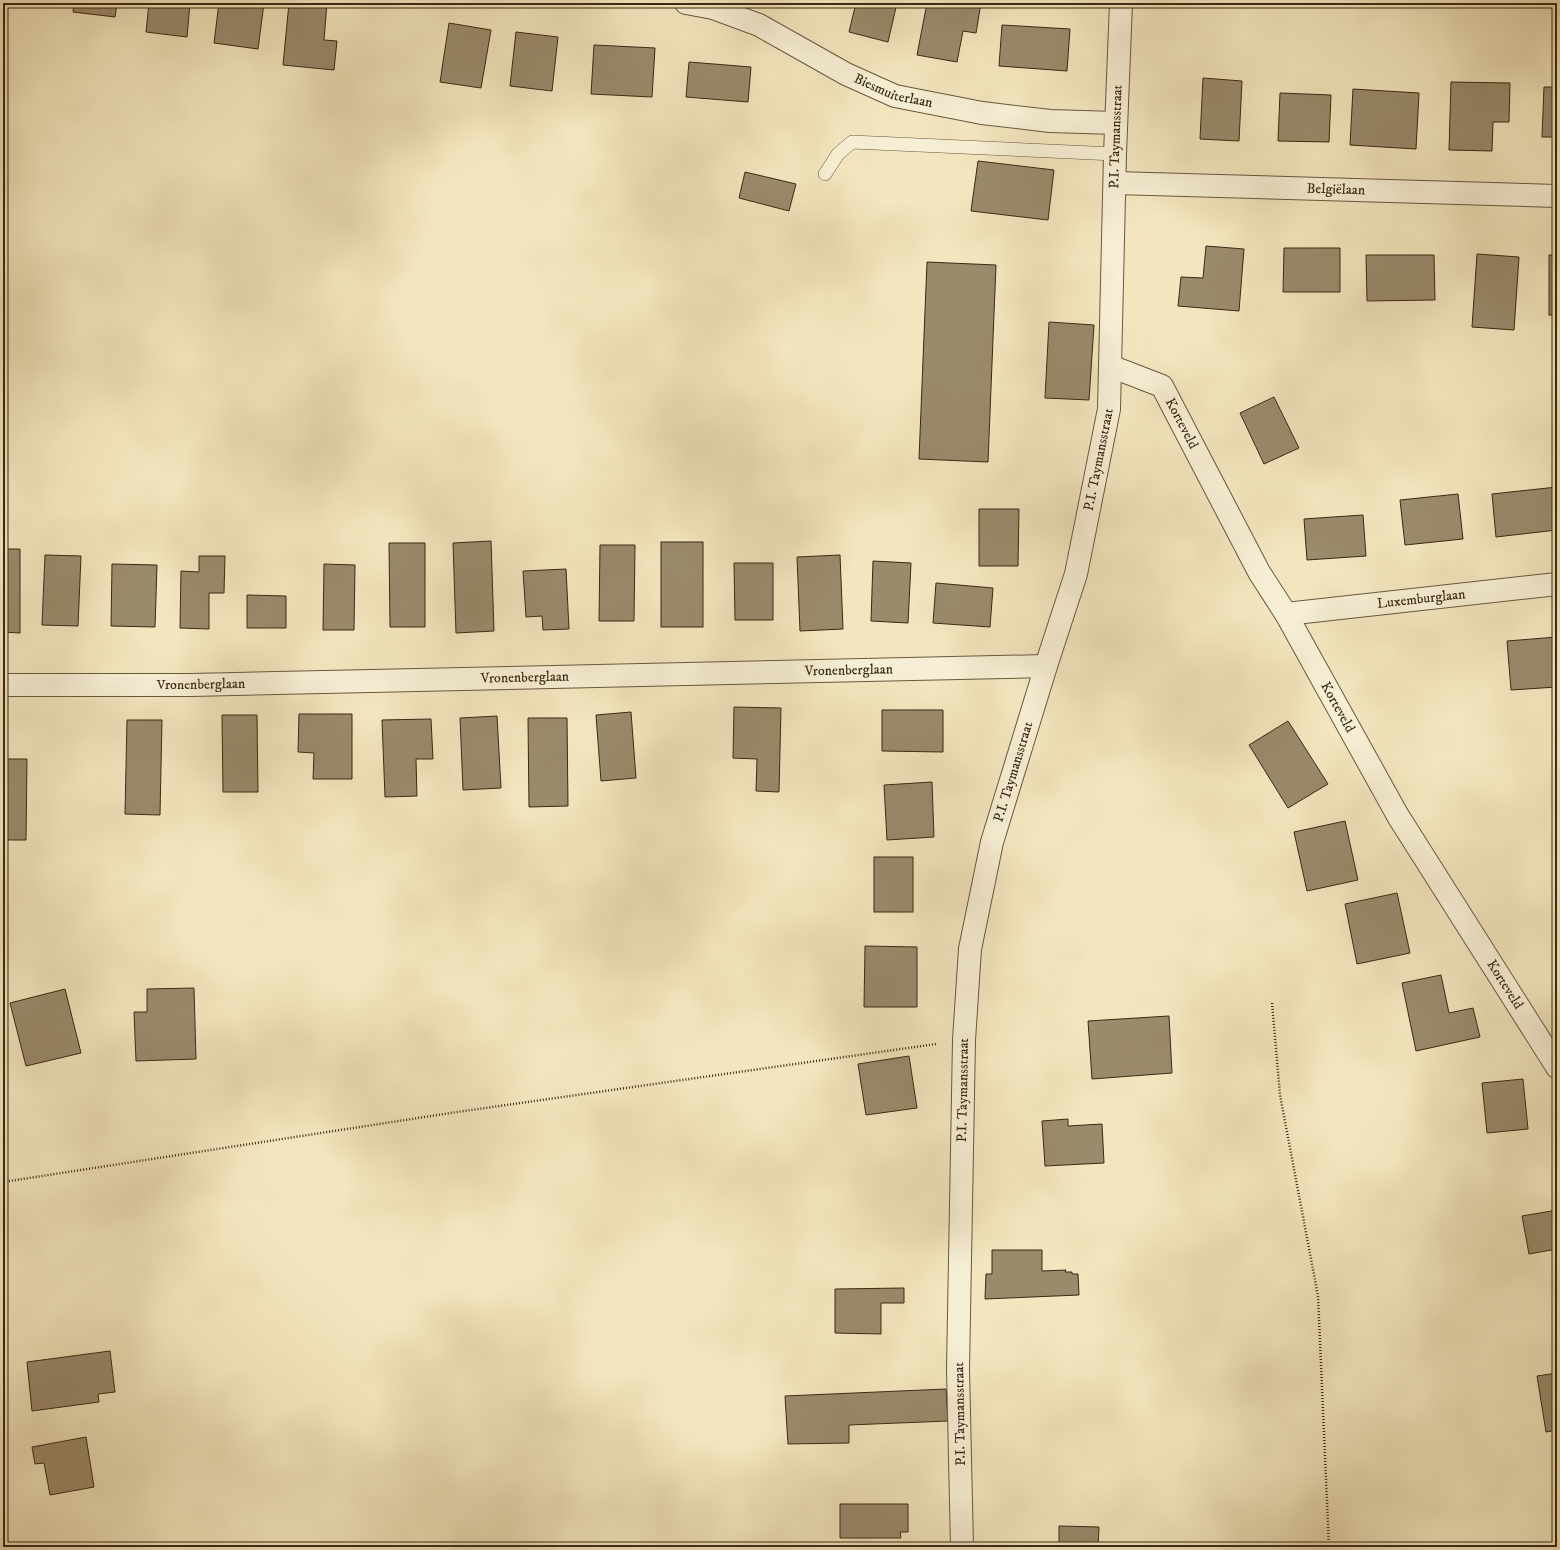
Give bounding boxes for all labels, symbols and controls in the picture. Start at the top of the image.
street label: Biesmuiterlaan [851,70,935,112]
street label: P.I. Taymansstraat [1105,84,1127,189]
street label: Belgiëlaan [1306,180,1366,199]
street label: Korteveld [1161,395,1202,452]
street label: P.I. Taymansstraat [1080,406,1118,512]
street label: Luxemburglaan [1376,585,1467,613]
street label: Vronenberglaan [803,660,894,680]
street label: Vronenberglaan [480,668,570,688]
street label: Vronenberglaan [156,675,246,694]
street label: Korteveld [1316,679,1359,736]
street label: P.I. Taymansstraat [990,719,1038,824]
street label: Korteveld [1482,957,1527,1013]
street label: P.I. Taymansstraat [953,1037,973,1142]
street label: P.I. Taymansstraat [950,1361,970,1466]

